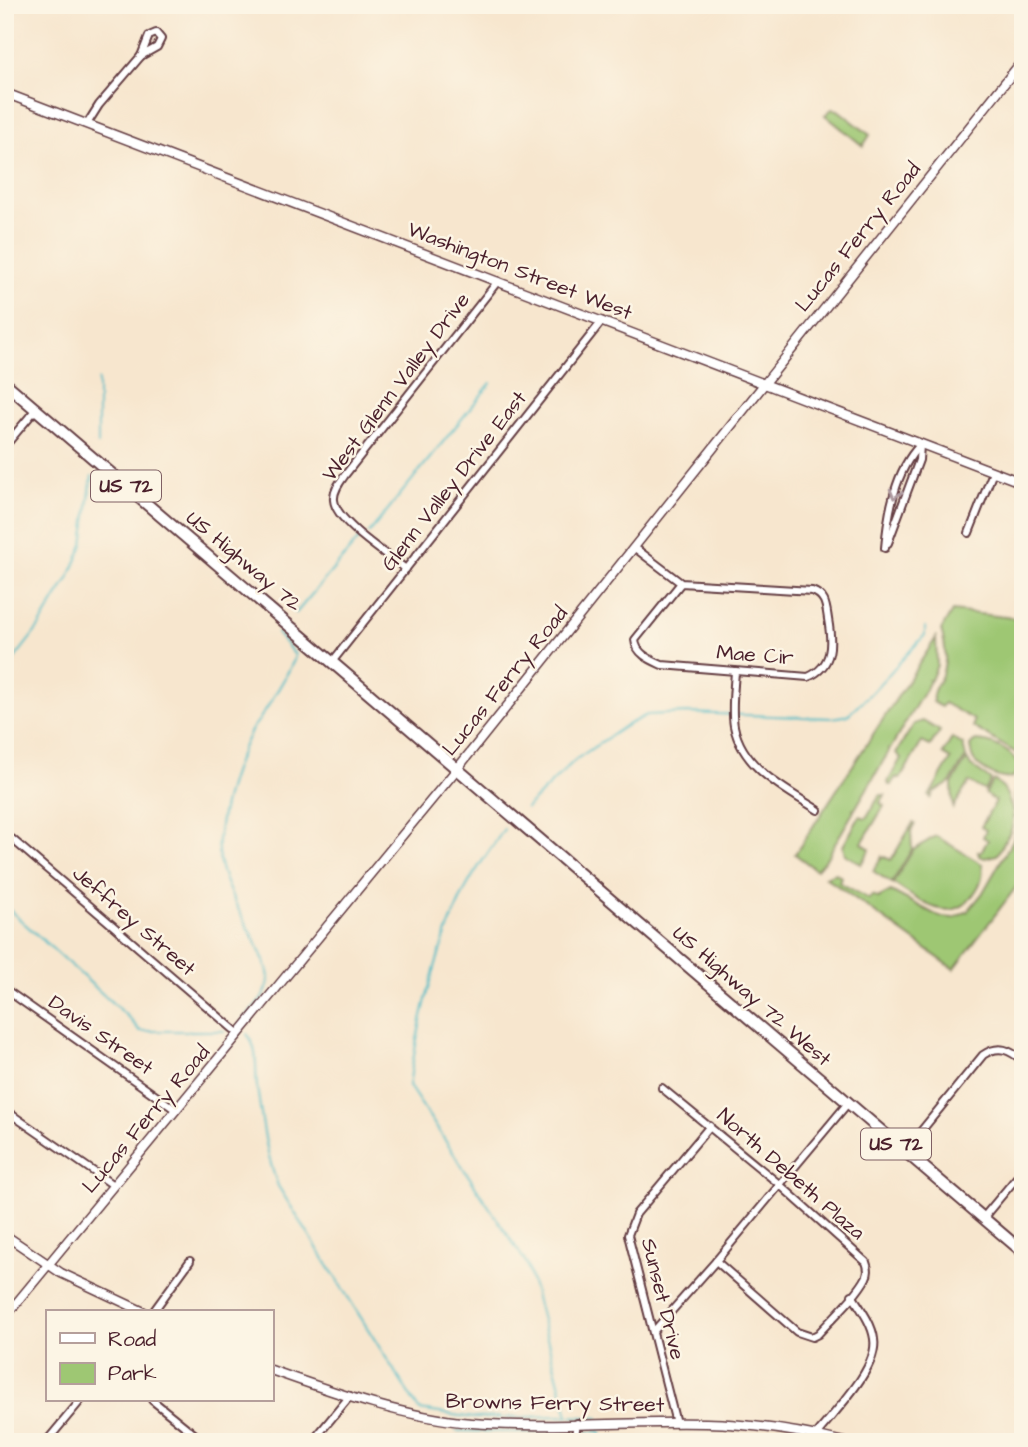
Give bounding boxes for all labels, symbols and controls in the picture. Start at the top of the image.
street label: Lucas Ferry Road [788,156,929,319]
street label: Washington Street West [403,215,637,329]
street label: West Glenn Valley Drive [315,287,478,489]
street label: Glenn Valley Drive East [374,384,536,578]
road number: US 72 [91,471,161,502]
one-way arrow [889,487,903,499]
street label: US Highway 72 [178,504,308,620]
street label: Lucas Ferry Road [435,600,576,763]
street label: Mae Cir [715,638,795,672]
street label: Jeffrey Street [65,859,202,985]
street label: US Highway 72 West [665,919,838,1075]
street label: Davis Street [43,988,160,1082]
street label: Lucas Ferry Road [75,1039,218,1201]
street label: North Debeth Plaza [711,1101,872,1247]
road number: US 72 [861,1128,931,1160]
street label: Sunset Drive [634,1235,692,1363]
legend [46,1310,273,1402]
text: Road [108,1325,156,1354]
text: Park [108,1359,157,1388]
street label: Browns Ferry Street [445,1387,665,1421]

